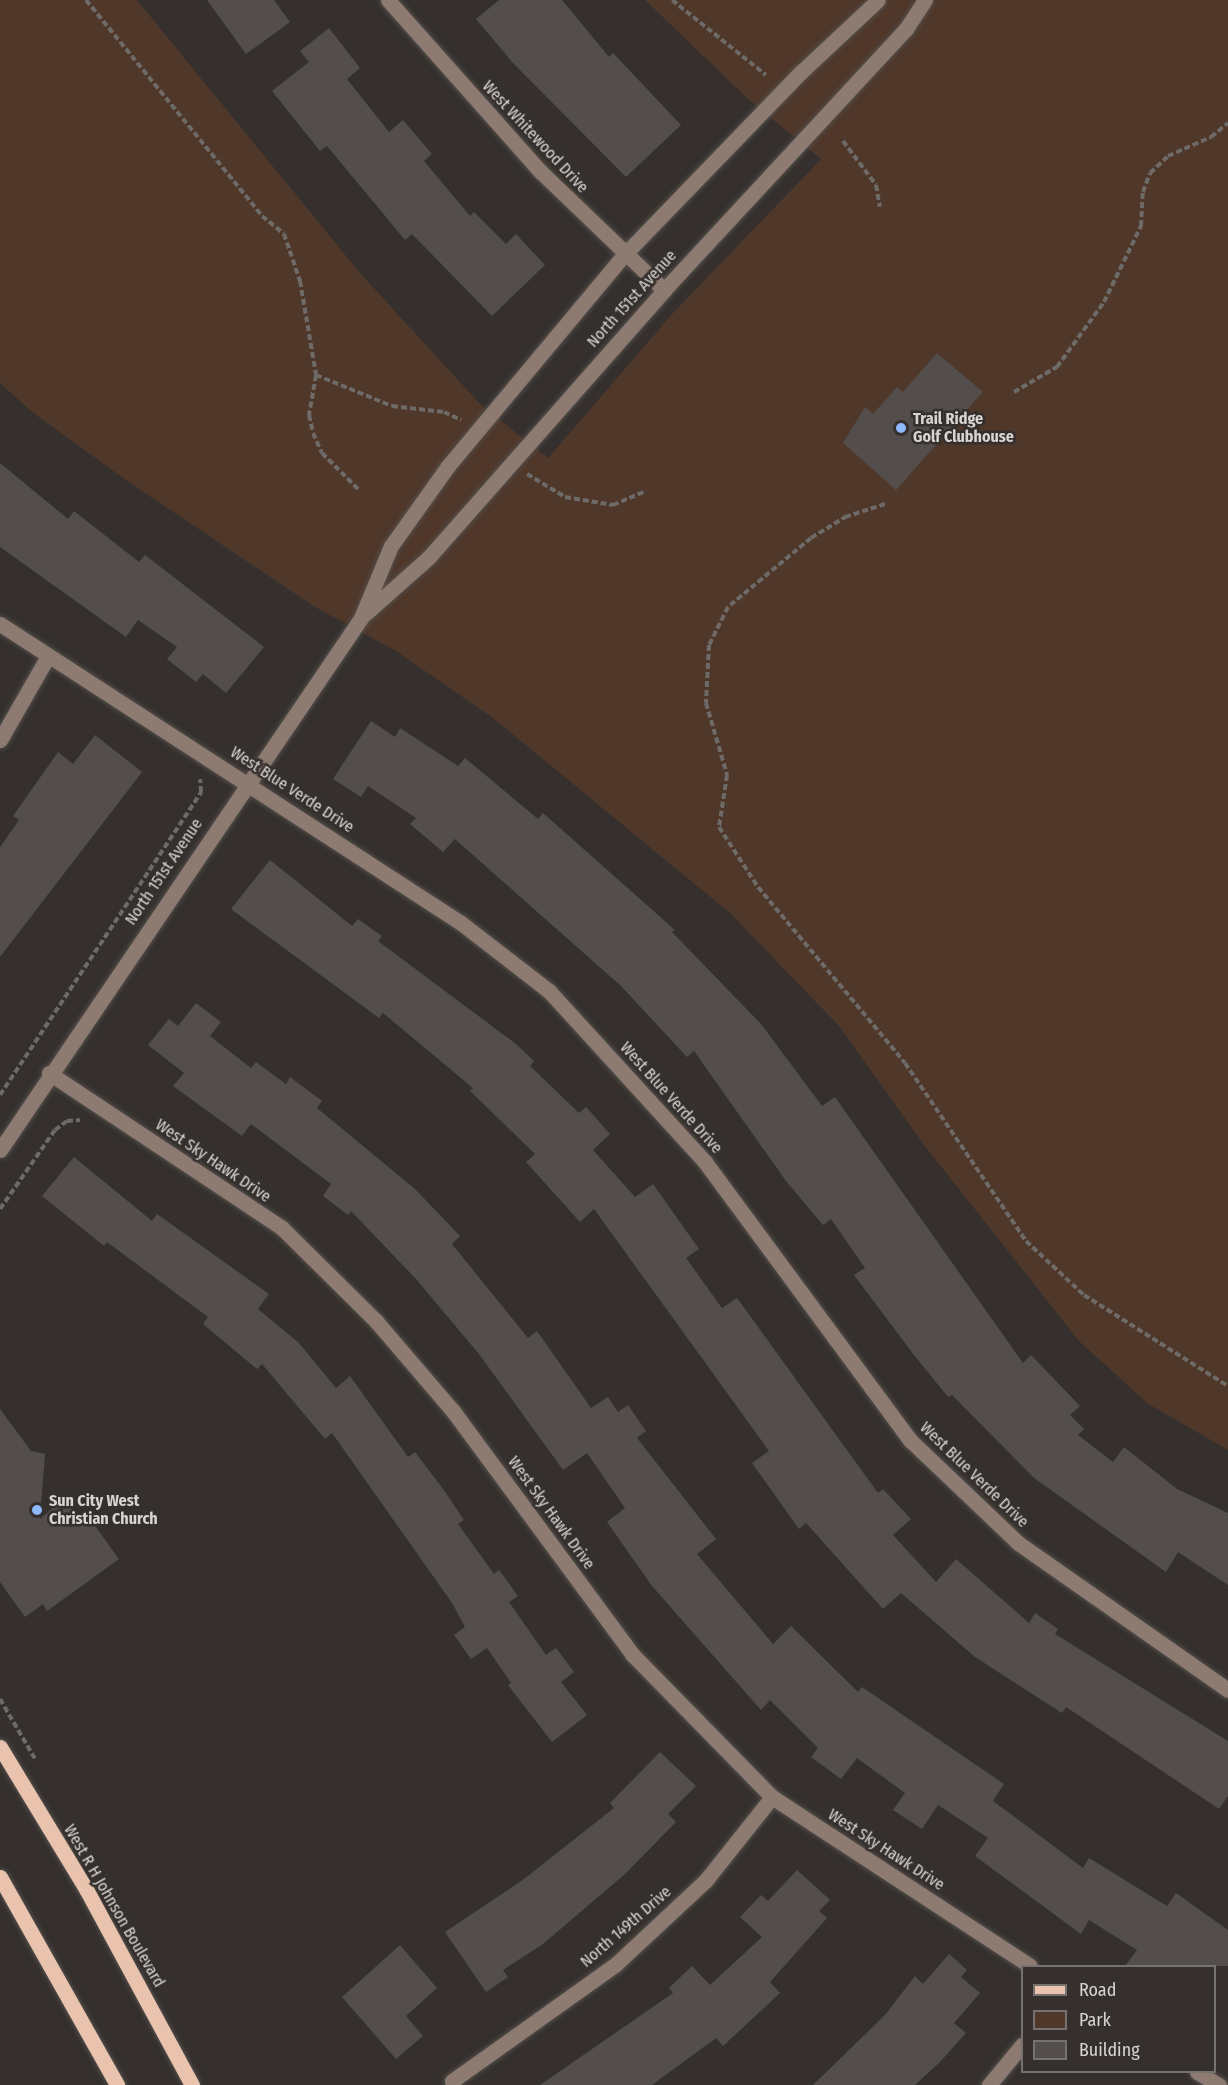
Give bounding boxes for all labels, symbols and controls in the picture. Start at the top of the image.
street label: West Whitewood Drive [478,77,592,197]
street label: North 151st Avenue [583,246,681,352]
place label: Trail Ridge Golf Clubhouse [913,409,1014,447]
marker: Trail Ridge Golf Clubhouse [894,421,908,435]
street label: West Blue Verde Drive [227,743,357,837]
street label: North 151st Avenue [121,815,207,929]
street label: West Blue Verde Drive [616,1038,726,1158]
street label: West Sky Hawk Drive [152,1115,274,1207]
street label: West Blue Verde Drive [916,1418,1032,1532]
street label: West Sky Hawk Drive [504,1453,598,1573]
place label: Sun City West Christian Church [49,1491,158,1529]
marker: Sun City West Christian Church [30,1503,44,1517]
street label: West Sky Hawk Drive [824,1805,948,1895]
street label: West R H Johnson Boulevard [60,1821,168,1991]
street label: North 149th Drive [577,1882,675,1972]
legend [1021,1965,1216,2073]
text: Road [1079,1979,1116,2001]
text: Park [1079,2009,1111,2031]
text: Building [1079,2039,1140,2061]

